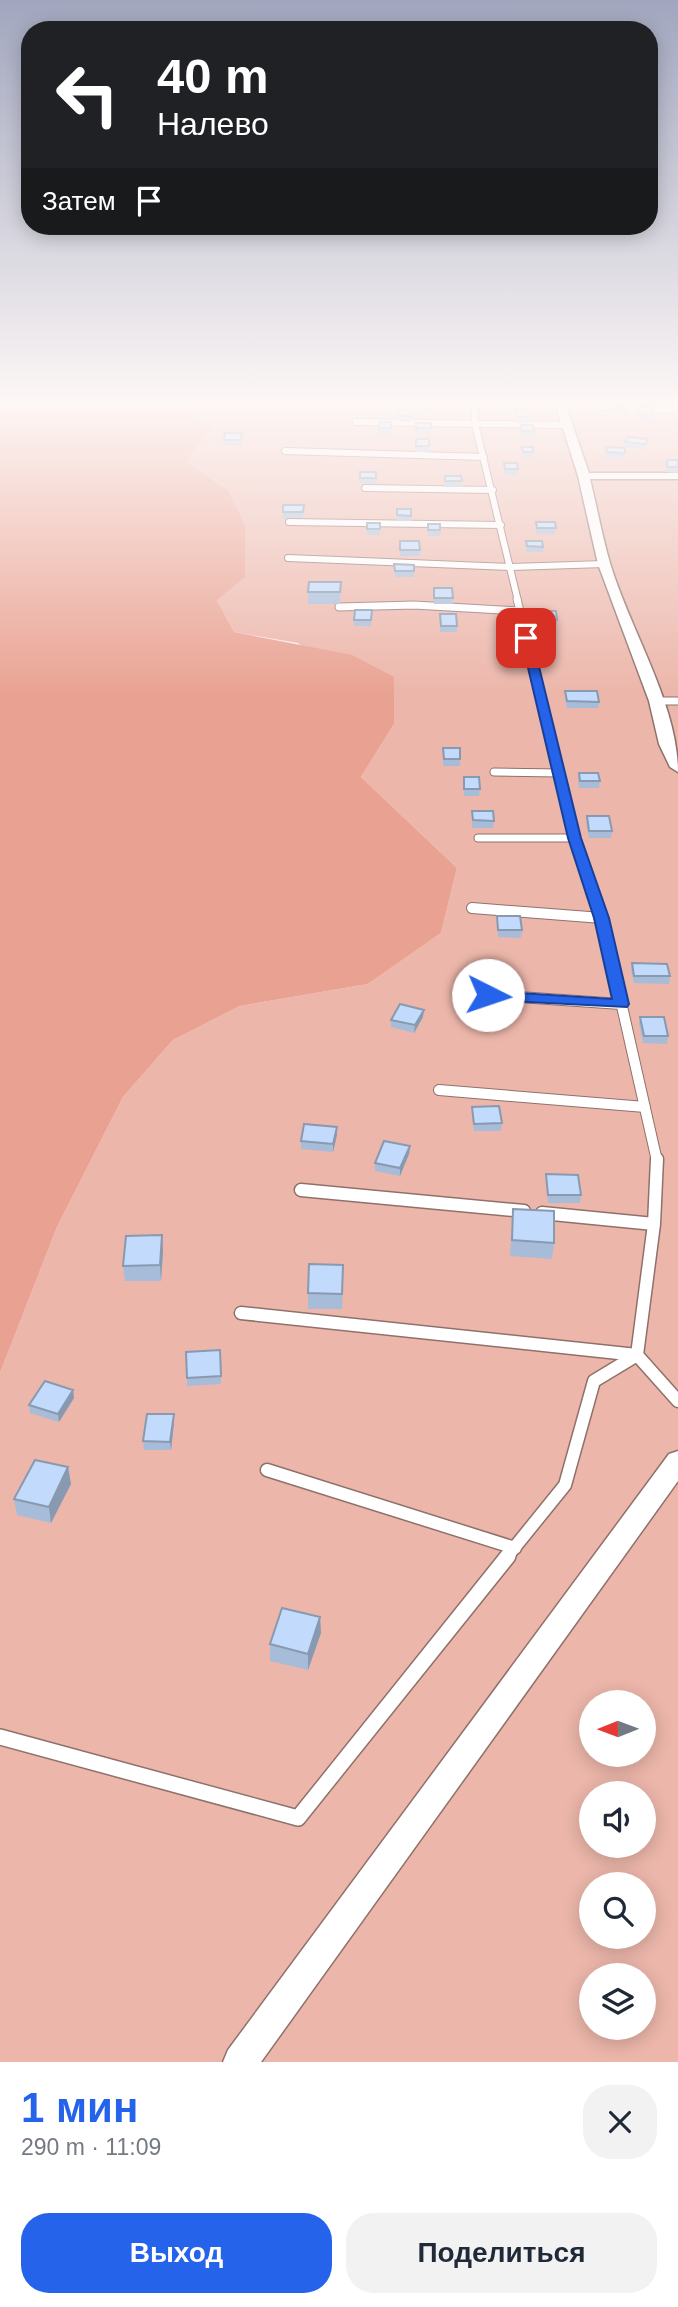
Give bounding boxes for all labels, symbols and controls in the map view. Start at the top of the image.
icon: left [42,49,133,140]
text: 40 m [157,49,269,103]
text: Налево [157,106,269,142]
icon: arrive [130,182,168,220]
text: Затем [42,186,116,216]
pin [496,608,556,668]
icon: arrive [507,619,545,657]
position arrow [451,958,525,1032]
north arrow [579,1690,656,1768]
map controls [579,1690,656,2040]
button: sound [579,1781,656,1858]
button: search [579,1872,656,1949]
button: layers [579,1963,656,2040]
text: 1 мин [21,2084,138,2131]
button: close [583,2085,657,2159]
text: 290 m · 11:09 [21,2134,161,2160]
button: Выход [21,2213,332,2293]
button: Поделиться [346,2213,657,2293]

